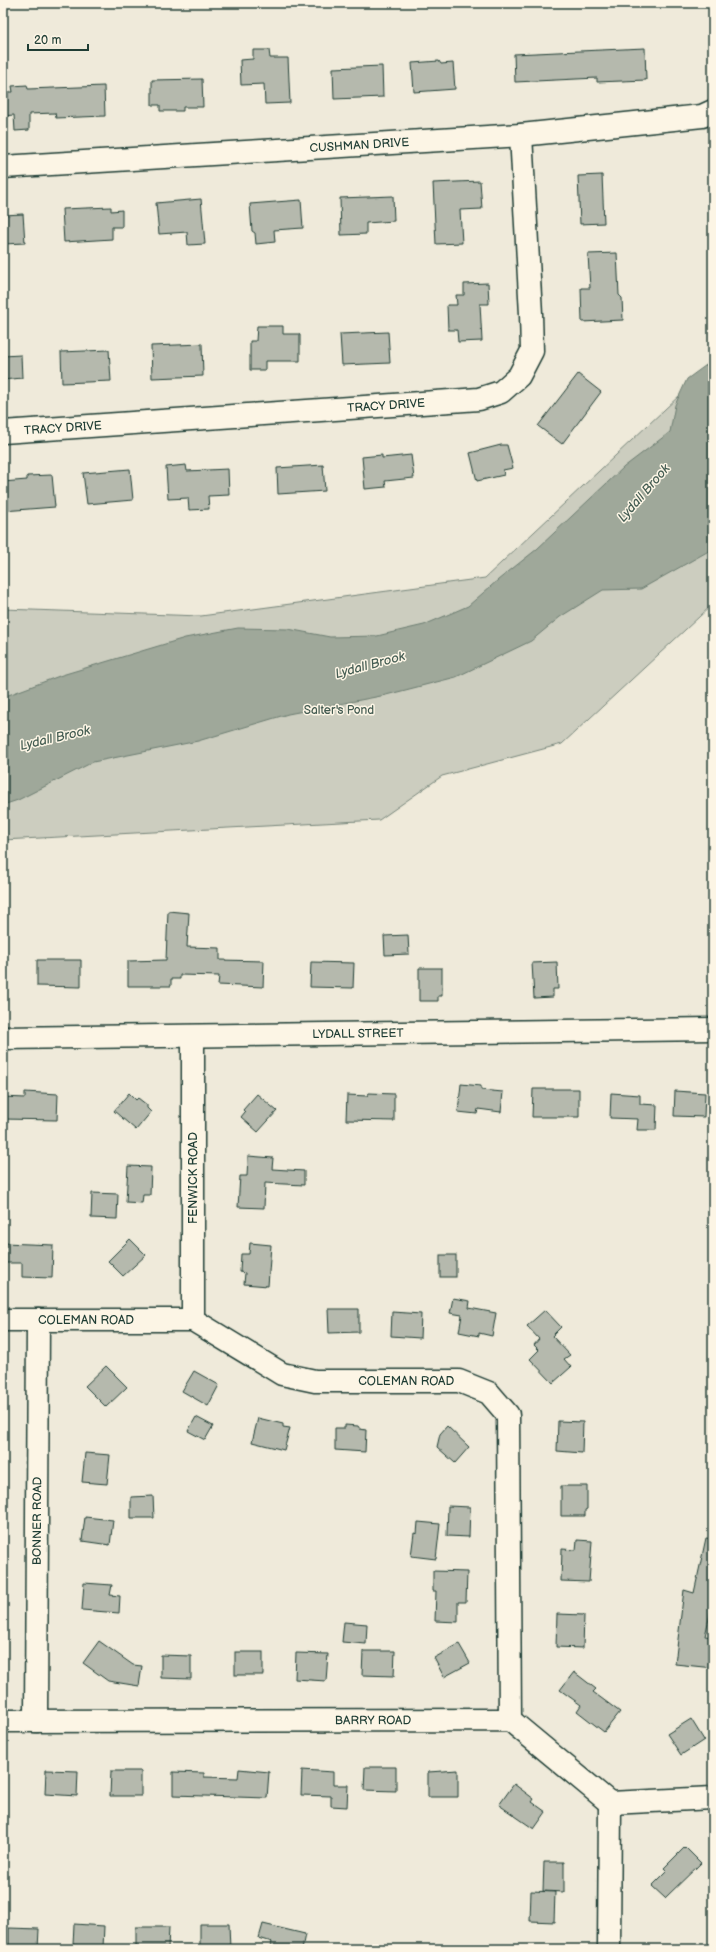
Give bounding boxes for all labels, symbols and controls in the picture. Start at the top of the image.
scale bar [28,26,88,52]
text: 20 m [34,33,61,48]
street label: CUSHMAN DRIVE [309,134,410,156]
street label: TRACY DRIVE [347,395,426,416]
street label: TRACY DRIVE [23,418,102,438]
water label: Lydall Brook [614,460,674,525]
water label: Lydall Brook [333,648,407,682]
park label: Salter's Pond [304,703,374,718]
water label: Lydall Brook [18,722,92,754]
street label: LYDALL STREET [312,1025,404,1042]
street label: FENWICK ROAD [186,1132,201,1224]
street label: COLEMAN ROAD [38,1313,134,1328]
street label: COLEMAN ROAD [358,1374,454,1389]
street label: BONNER ROAD [29,1476,45,1565]
street label: BARRY ROAD [335,1713,411,1728]

